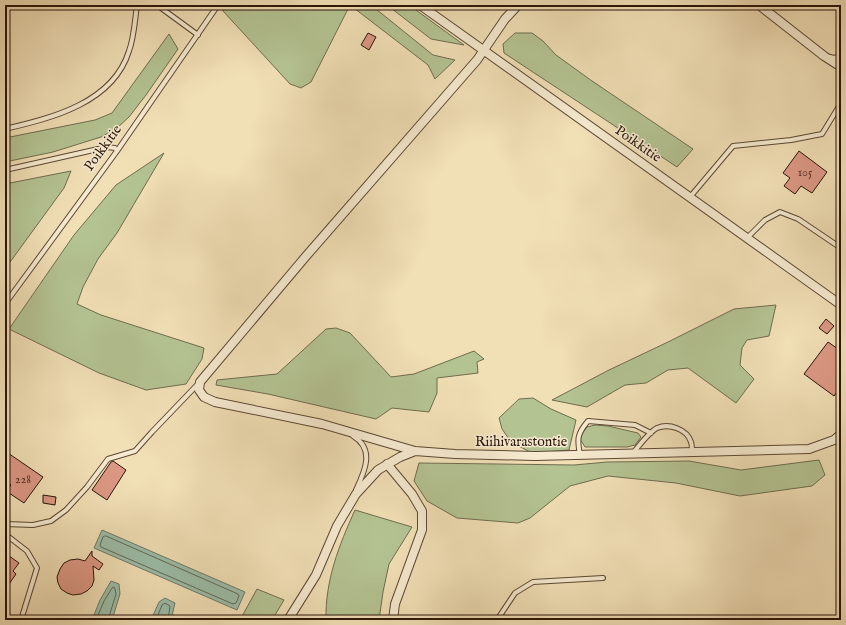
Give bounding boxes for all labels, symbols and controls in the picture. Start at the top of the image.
street label: Poikkitie [80,121,126,175]
street label: Poikkitie [611,122,665,167]
house number: 105 [798,165,813,180]
street label: Riihivarastontie [475,433,568,451]
house number: 228 [15,472,31,487]

